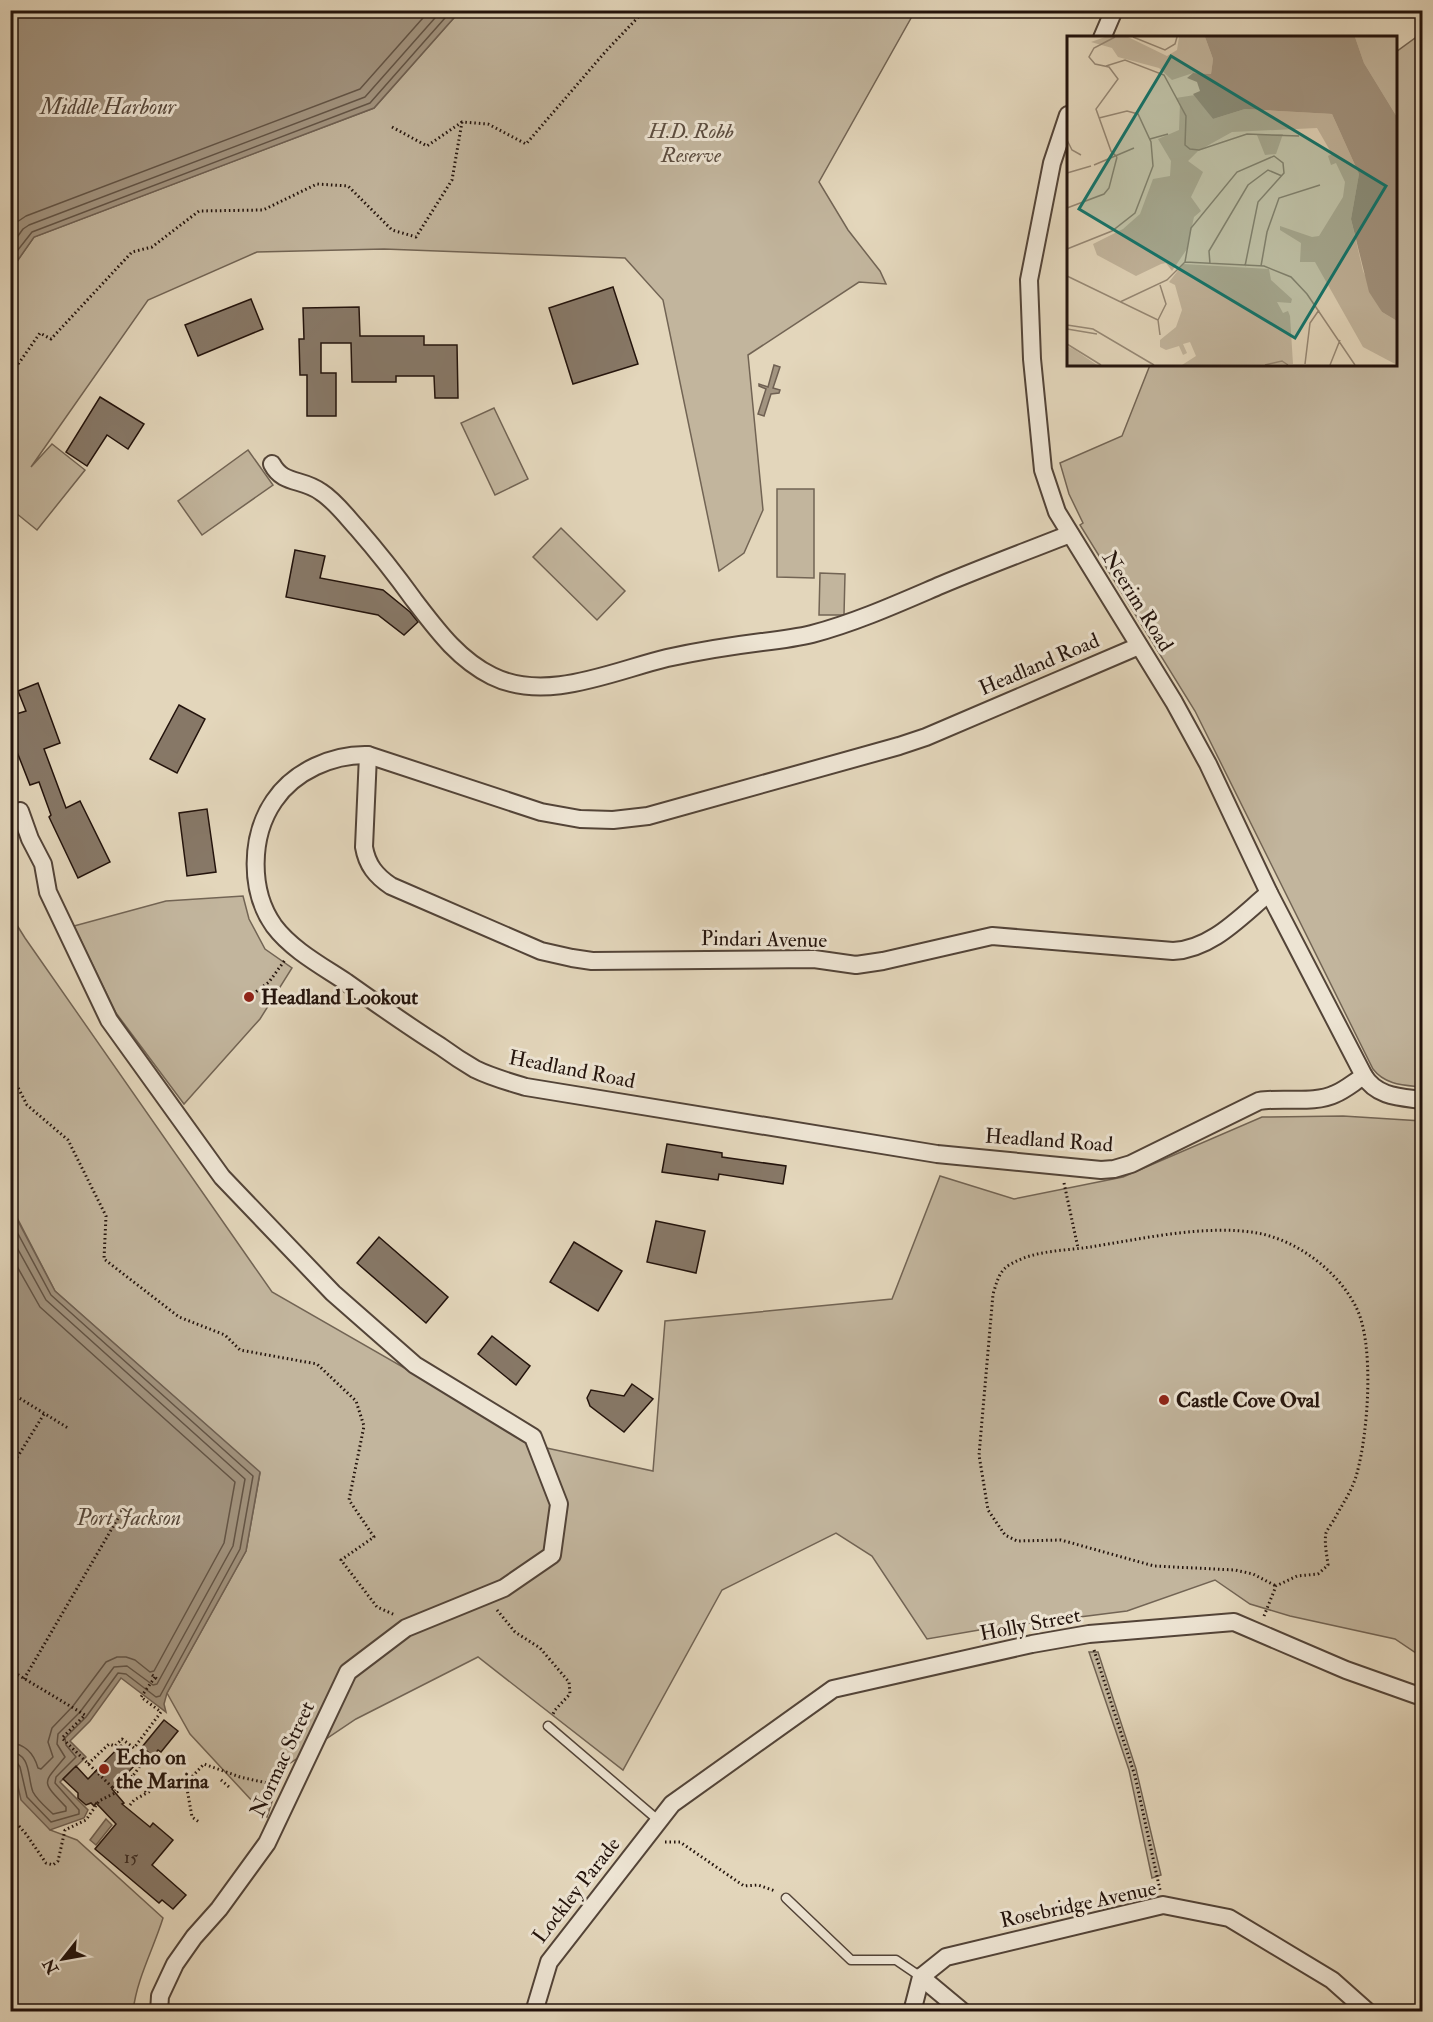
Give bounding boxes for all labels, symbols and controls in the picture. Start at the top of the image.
inset map [1067,36,1397,366]
water label: Middle Harbour [38,93,178,121]
park label: H.D. Robb Reserve [647,118,734,169]
street label: Neerim Road [1096,546,1180,657]
street label: Headland Road [975,627,1104,702]
street label: Pindari Avenue [701,925,828,954]
place label: Headland Lookout [261,984,418,1011]
marker: Headland Lookout [242,990,256,1004]
street label: Headland Road [506,1044,638,1095]
street label: Headland Road [984,1123,1114,1158]
place label: Castle Cove Oval [1176,1387,1320,1414]
marker: Castle Cove Oval [1157,1393,1171,1407]
water label: Port Jackson [76,1504,181,1532]
street label: Holly Street [978,1601,1083,1647]
street label: Normac Street [244,1697,321,1821]
place label: Echo on the Marina [116,1744,210,1795]
marker: Echo on the Marina [97,1762,111,1776]
street label: Lockley Parade [526,1832,626,1949]
house number: 15 [124,1846,138,1869]
street label: Rosebridge Avenue [997,1875,1159,1934]
north arrow [33,1929,93,1989]
text: N [38,1954,64,1978]

